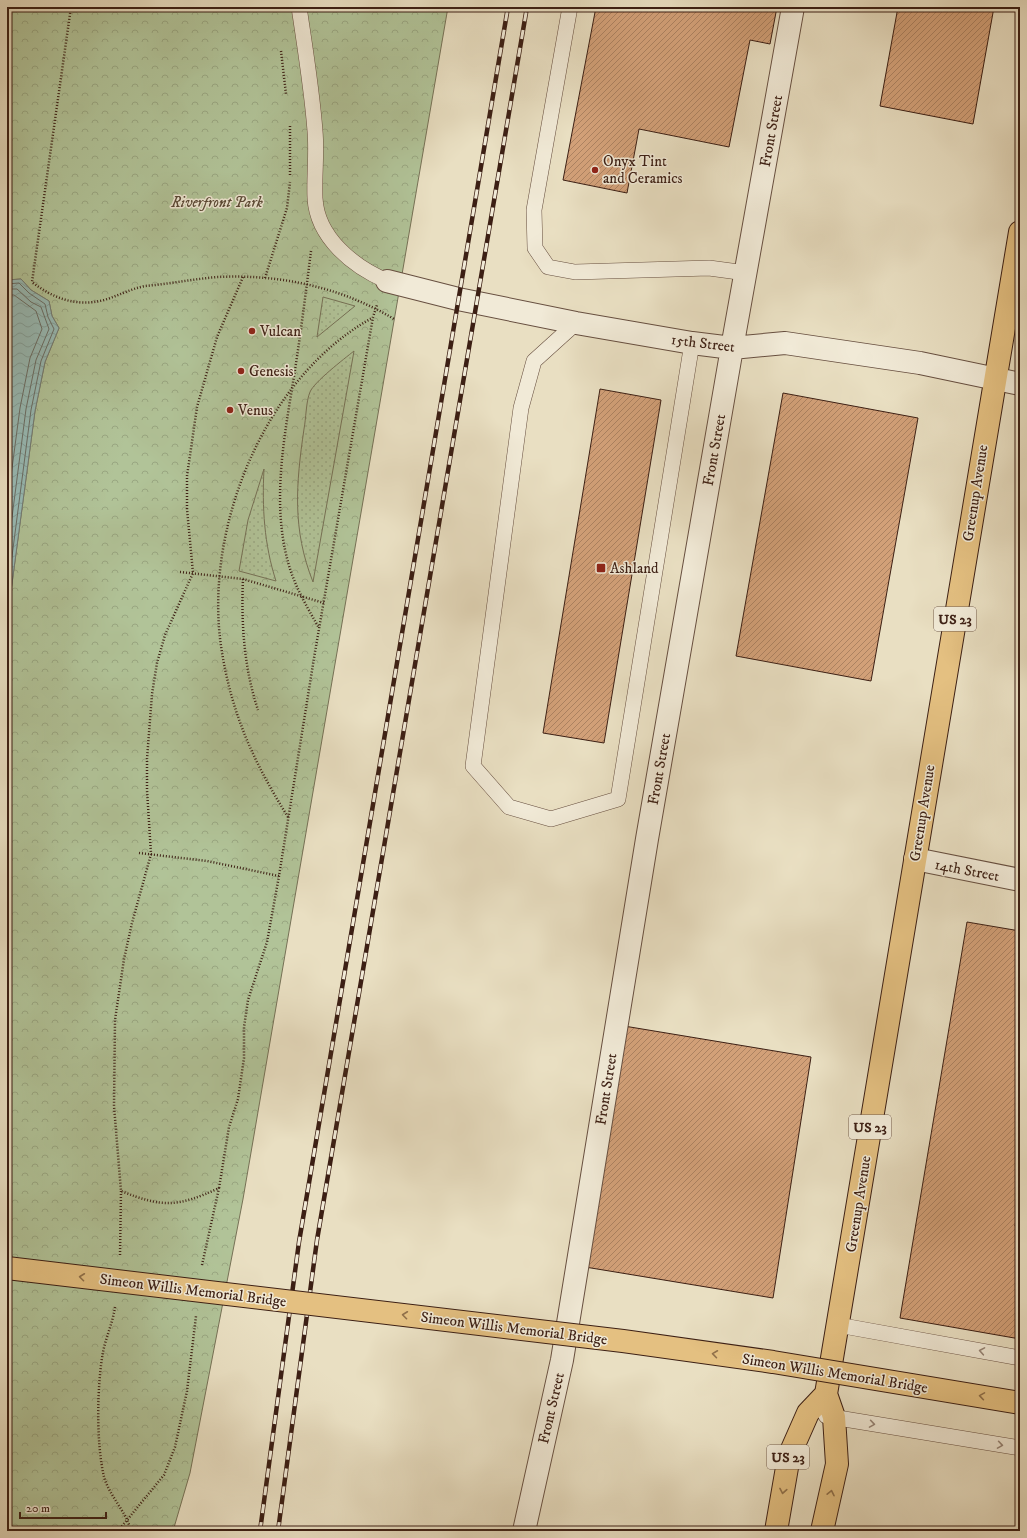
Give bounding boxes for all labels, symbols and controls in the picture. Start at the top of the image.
street label: Front Street [756,94,787,168]
place label: Onyx Tint and Ceramics [603,152,683,188]
marker: Onyx Tint and Ceramics [590,165,600,175]
park label: Riverfront Park [170,193,264,212]
place label: Vulcan [259,322,301,341]
marker: Vulcan [247,326,257,336]
street label: 15th Street [670,330,736,357]
place label: Genesis [249,362,294,381]
marker: Genesis [236,366,246,376]
place label: Venus [237,401,273,420]
marker: Venus [225,405,235,415]
street label: Front Street [699,413,730,487]
street label: Greenup Avenue [958,443,993,543]
place label: Ashland [610,559,659,578]
marker: Ashland [595,562,607,574]
road number: US 23 [934,607,976,631]
street label: Front Street [644,732,675,806]
street label: Greenup Avenue [905,763,940,863]
street label: 14th Street [933,855,1001,886]
street label: Front Street [591,1052,622,1126]
road number: US 23 [849,1115,891,1139]
street label: Greenup Avenue [841,1154,876,1254]
street label: Simeon Willis Memorial Bridge [99,1270,287,1311]
one-way arrow [79,1272,85,1281]
street label: Simeon Willis Memorial Bridge [420,1308,608,1349]
one-way arrow [402,1311,408,1320]
one-way arrow [979,1347,985,1356]
street label: Simeon Willis Memorial Bridge [741,1349,929,1398]
one-way arrow [712,1350,718,1359]
street label: Front Street [534,1370,569,1446]
one-way arrow [978,1392,985,1401]
one-way arrow [869,1419,875,1428]
one-way arrow [997,1440,1004,1448]
road number: US 23 [767,1445,809,1469]
one-way arrow [779,1488,788,1495]
one-way arrow [826,1490,834,1496]
scale bar [20,1494,106,1520]
text: 20 m [26,1501,50,1516]

